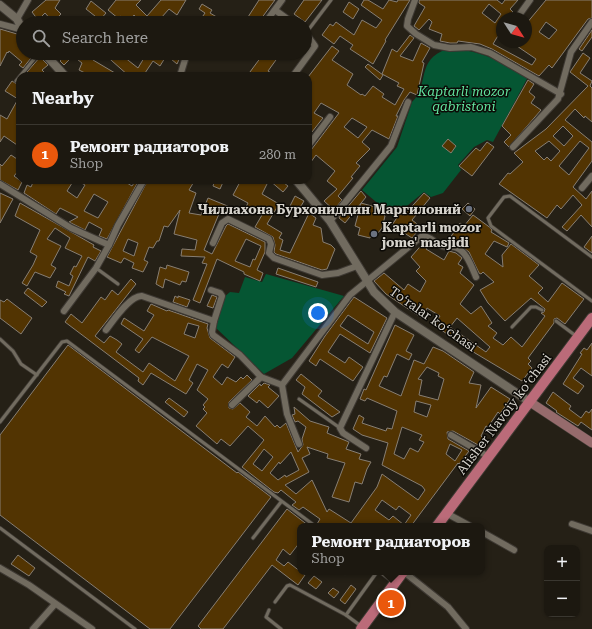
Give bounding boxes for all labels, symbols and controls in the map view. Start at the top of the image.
north arrow [496,12,532,48]
search box [16,16,312,60]
icon: search [30,27,52,49]
text: Search here [62,29,148,47]
park label: Kaptarli mozor qabristoni [417,84,511,114]
text: Nearby [32,88,94,108]
text: Ремонт радиаторов [70,138,229,156]
text: 1 [41,147,49,162]
text: 280 m [259,147,296,162]
text: Shop [70,156,103,171]
place label: Чиллахона Бурхониддин Маргилоний [198,202,461,217]
marker: Чиллахона Бурхониддин Маргилоний [464,204,474,214]
place label: Kaptarli mozor jome' masjidi [380,220,481,250]
marker: Kaptarli mozor jome' masjidi [369,229,379,239]
street label: Toʻralar koʻchasi [387,283,479,355]
your location [308,303,328,323]
street label: Alisher Navoiy koʻchasi [454,351,554,477]
popup [297,523,485,575]
text: Ремонт радиаторов [312,533,470,551]
map controls [544,545,580,617]
button: + [544,545,580,581]
text: Shop [312,551,345,566]
button: − [544,581,580,617]
pin: 1 [378,588,404,618]

